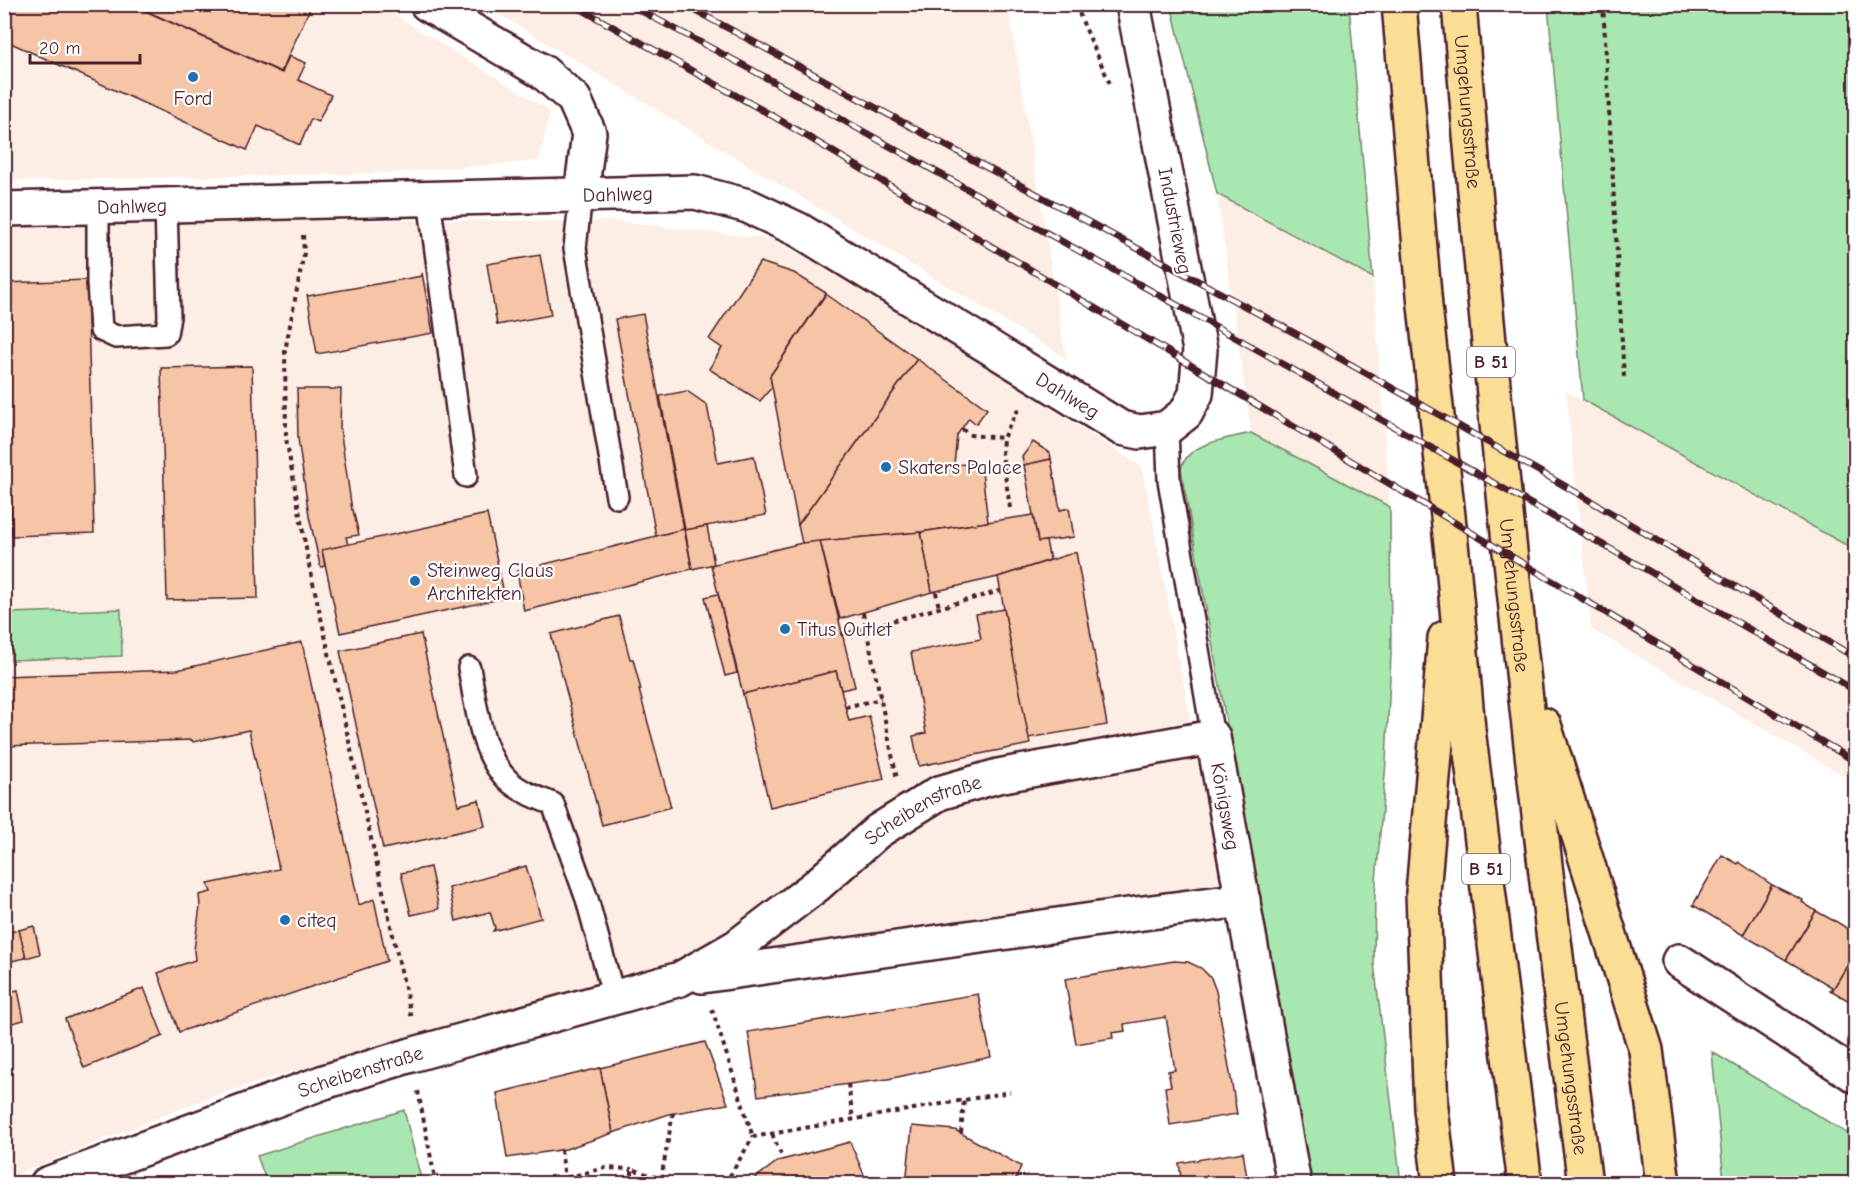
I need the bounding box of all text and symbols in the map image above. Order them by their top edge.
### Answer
scale bar [30,27,140,65]
street label: Umgehungsstraße [1450,34,1486,190]
text: 20 m [39,38,80,59]
marker: Ford [186,70,200,84]
place label: Ford [174,87,212,110]
street label: Industrieweg [1153,166,1197,276]
street label: Dahlweg [582,182,653,206]
street label: Dahlweg [97,193,167,218]
road number: B 51 [1467,347,1515,377]
street label: Dahlweg [1032,367,1104,424]
place label: Skaters Palace [898,456,1022,479]
marker: Skaters Palace [879,460,893,474]
street label: Umgehungsstraße [1495,517,1534,673]
place label: Steinweg Claus Architekten [427,559,553,605]
marker: Steinweg Claus Architekten [408,574,422,588]
place label: Titus Outlet [797,618,893,641]
marker: Titus Outlet [778,622,792,636]
street label: Königsweg [1206,761,1245,852]
street label: Scheibenstraße [859,770,984,850]
road number: B 51 [1462,854,1510,884]
place label: citeq [297,909,337,932]
marker: citeq [278,913,292,927]
street label: Umgehungsstraße [1550,1000,1593,1156]
street label: Scheibenstraße [294,1041,426,1102]

